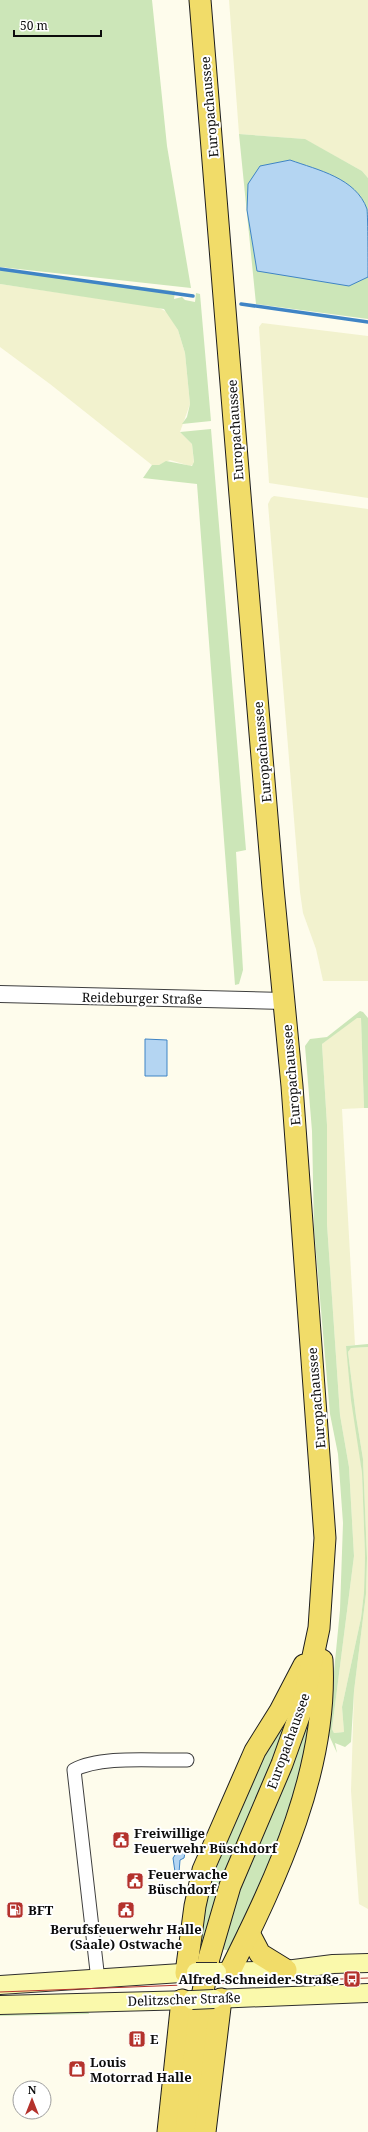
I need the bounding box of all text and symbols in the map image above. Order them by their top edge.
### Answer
scale bar [14,12,101,38]
text: 50 m [20,17,48,34]
street label: Europachaussee [196,56,222,158]
street label: Europachaussee [222,379,248,481]
street label: Europachaussee [249,701,275,803]
street label: Reideburger Straße [82,988,202,1008]
street label: Europachaussee [278,1024,304,1126]
street label: Europachaussee [303,1347,329,1449]
street label: Europachaussee [262,1690,314,1792]
place label: Freiwillige Feuerwehr Büschdorf [134,1824,279,1857]
public building icon: Freiwillige Feuerwehr Büschdorf [111,1830,131,1850]
place label: Feuerwache Büschdorf [148,1865,228,1898]
public building icon: Feuerwache Büschdorf [125,1871,145,1891]
fuel station icon: BFT [5,1900,25,1920]
public building icon: Berufsfeuerwehr Halle (Saale) Ostwache [116,1900,136,1920]
place label: BFT [28,1901,54,1919]
place label: Berufsfeuerwehr Halle (Saale) Ostwache [50,1920,202,1953]
bus stop icon: Alfred-Schneider-Straße [342,1969,362,1989]
place label: Alfred-Schneider-Straße [178,1970,339,1988]
street label: Delitzscher Straße [127,1988,241,2010]
building icon: E [127,2029,147,2049]
place label: E [150,2030,159,2048]
place label: Louis Motorrad Halle [90,2053,192,2086]
shop icon: Louis Motorrad Halle [67,2059,87,2079]
north arrow [12,2080,52,2120]
text: N [28,2082,37,2097]

